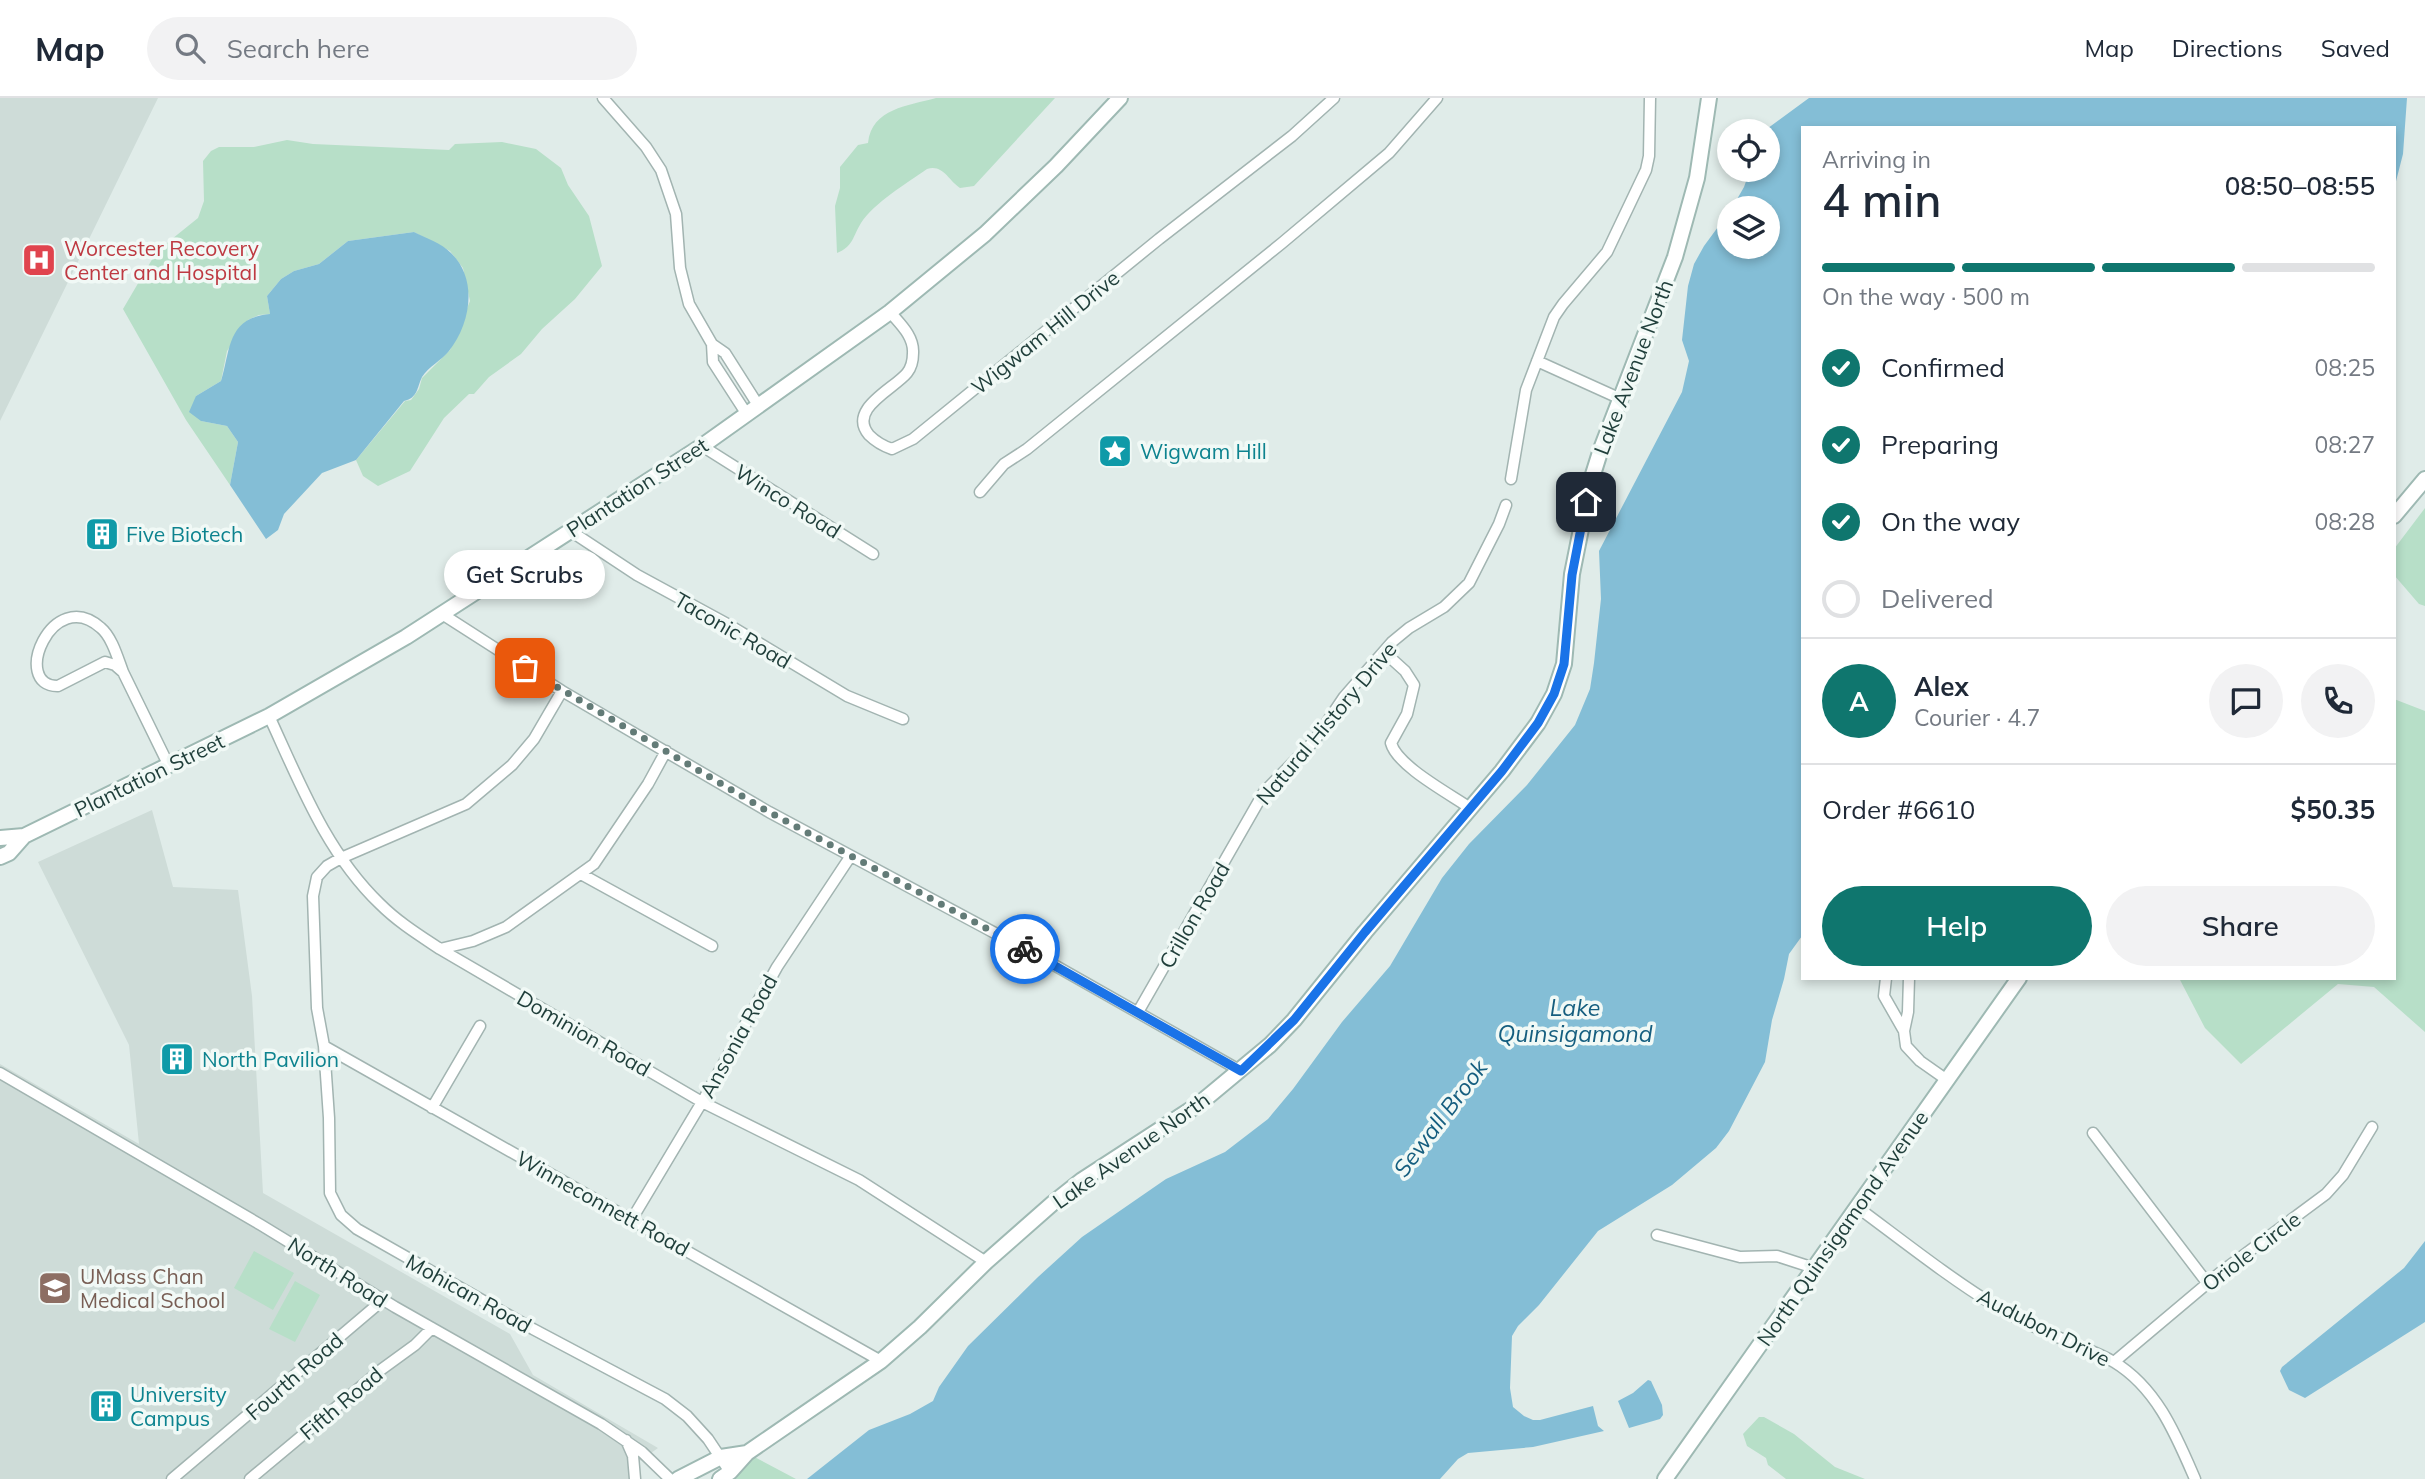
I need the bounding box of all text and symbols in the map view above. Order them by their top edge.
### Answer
search box [147,17,637,80]
text: Map [35,28,105,69]
icon: search [171,29,209,67]
text: Search here [227,32,370,65]
text: Map [2084,33,2134,63]
text: Directions [2172,33,2283,63]
text: Saved [2321,33,2390,63]
map controls [1717,119,1780,259]
button: locate [1717,119,1780,182]
text: Arriving in [1822,145,1931,174]
text: 08:50–08:55 [2225,169,2375,202]
text: 4 min [1822,171,1941,229]
button: layers [1717,196,1780,259]
place label: Worcester Recovery Center and Hospital [64,235,259,285]
hospital icon: Worcester Recovery Center and Hospital [20,241,58,279]
street label: Wigwam Hill Drive [966,264,1124,400]
street label: Lake Avenue North [1588,276,1678,458]
text: On the way · 500 m [1822,282,2030,311]
icon: check [1822,349,1860,387]
text: Confirmed [1881,351,2005,384]
text: 08:25 [2315,353,2375,382]
icon: check [1822,426,1860,464]
text: Preparing [1881,428,1999,461]
text: 08:27 [2315,430,2375,459]
street label: Plantation Street [561,432,713,542]
place icon: Wigwam Hill [1096,432,1134,470]
place label: Wigwam Hill [1140,438,1267,464]
street label: Winco Road [730,458,846,544]
pin [1556,472,1616,532]
icon: home [1567,483,1605,521]
icon: check [1822,503,1860,541]
text: On the way [1881,505,2020,538]
text: 08:28 [2315,507,2375,536]
building icon: Five Biotech [83,515,121,553]
place label: Five Biotech [126,521,243,547]
callout: Get Scrubs [444,549,606,598]
text: Get Scrubs [466,560,583,589]
text: Delivered [1881,582,1994,615]
street label: Taconic Road [670,586,796,674]
street label: Natural History Drive [1250,636,1402,810]
pin [495,638,555,698]
icon: bag [506,649,544,687]
button: chat [2209,664,2283,738]
button: phone [2301,664,2375,738]
text: Alex [1914,670,1969,703]
text: A [1849,685,1869,718]
text: Courier · 4.7 [1914,703,2040,732]
street label: Plantation Street [70,727,228,823]
text: Order #6610 [1822,793,1975,826]
text: $50.35 [2291,793,2375,826]
street label: Crillon Road [1153,857,1235,973]
button: Help [1822,886,2092,966]
button: Share [2106,886,2375,966]
courier [990,914,1060,984]
icon: bike [1006,930,1044,968]
street label: Ansonia Road [693,970,783,1102]
street label: Dominion Road [513,984,655,1082]
water label: Lake Quinsigamond [1497,993,1653,1048]
building icon: North Pavilion [158,1040,196,1078]
place label: North Pavilion [202,1046,339,1072]
water label: Sewall Brook [1387,1053,1494,1182]
street label: Lake Avenue North [1048,1086,1214,1214]
street label: North Quinsigamond Avenue [1751,1105,1933,1351]
street label: Winneconnett Road [512,1145,694,1261]
street label: Oriole Circle [2197,1206,2305,1296]
street label: North Road [283,1231,393,1313]
street label: Mohican Road [402,1248,536,1338]
place label: UMass Chan Medical School [80,1263,225,1313]
school or university icon: UMass Chan Medical School [36,1269,74,1307]
street label: Audubon Drive [1973,1282,2115,1372]
street label: Fourth Road [240,1327,348,1425]
street label: Fifth Road [294,1361,388,1445]
place label: University Campus [130,1381,227,1431]
building icon: University Campus [87,1387,125,1425]

